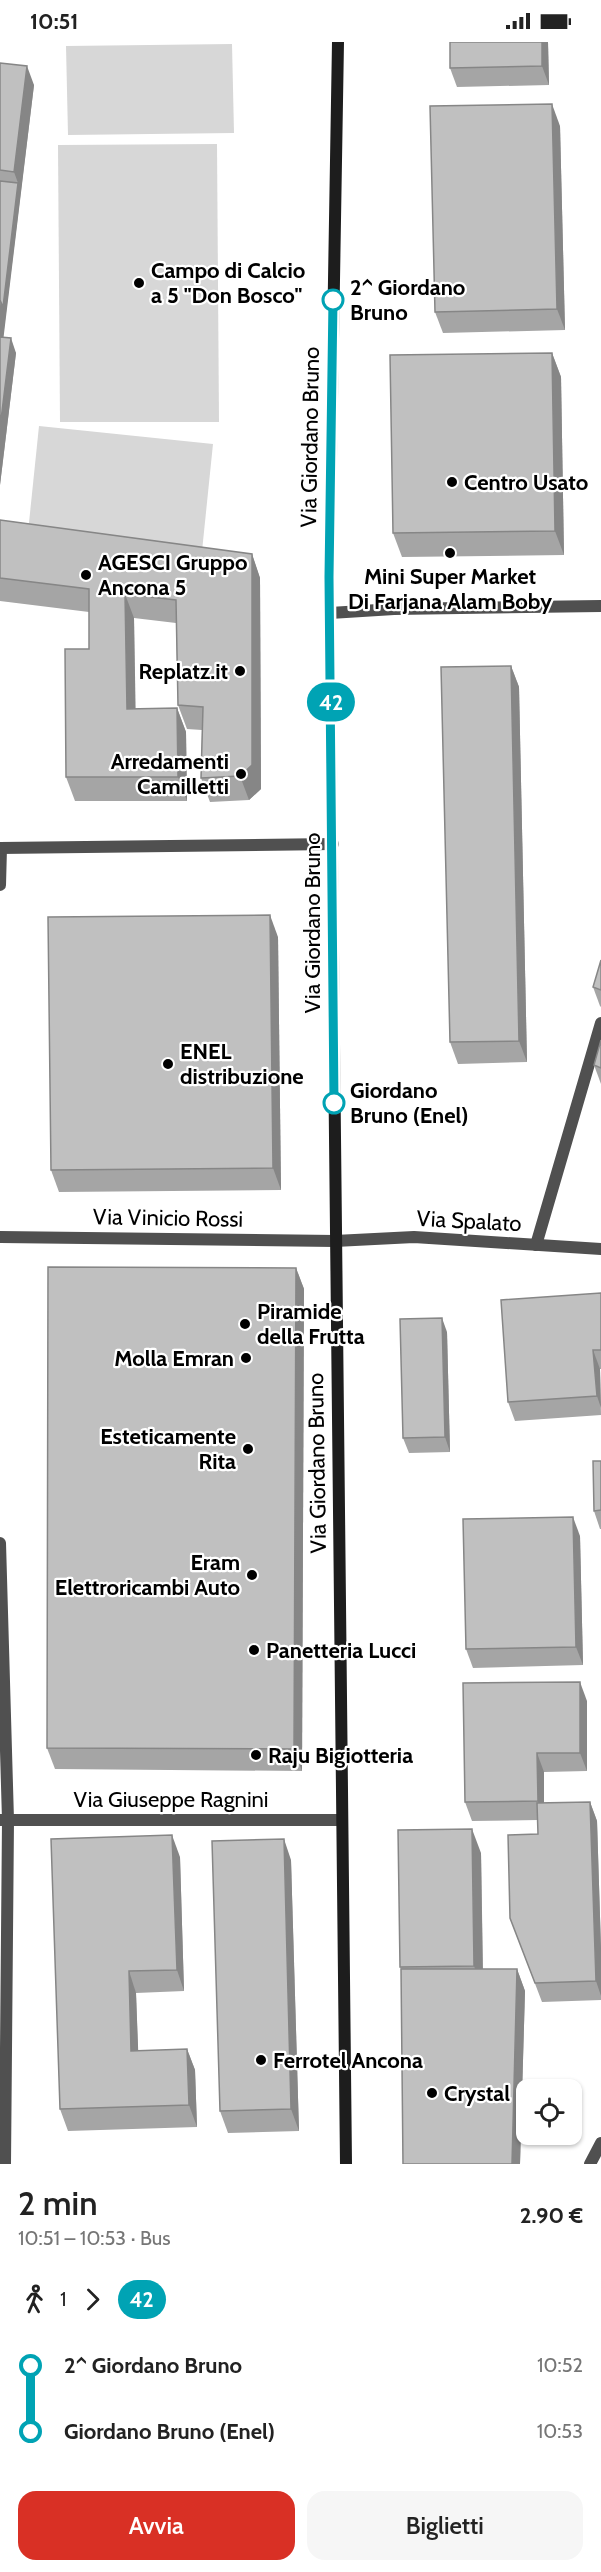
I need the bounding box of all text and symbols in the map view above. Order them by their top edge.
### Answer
text: 10:51 [30,8,78,35]
place label: Campo di Calcio a 5 "Don Bosco" [151,257,305,309]
place label: 2^ Giordano Bruno [350,274,465,326]
marker: Campo di Calcio a 5 "Don Bosco" [132,276,146,290]
marker: 2^ Giordano Bruno [322,289,344,311]
street label: Via Giordano Bruno [295,346,325,528]
place label: Centro Usato [464,469,588,496]
marker: Centro Usato [445,475,459,489]
marker: Mini Super Market Di Farjana Alam Boby [443,546,457,560]
place label: AGESCI Gruppo Ancona 5 [98,549,248,601]
place label: Mini Super Market Di Farjana Alam Boby [348,563,552,615]
marker: AGESCI Gruppo Ancona 5 [79,568,93,582]
place label: Replatz.it [138,658,228,685]
marker: Replatz.it [233,664,247,678]
line badge: 42 [304,682,358,722]
text: 42 [319,690,343,715]
place label: Arredamenti Camilletti [111,748,229,800]
marker: Arredamenti Camilletti [234,767,248,781]
street label: Via Giordano Bruno [299,833,326,1013]
place label: ENEL distribuzione [180,1038,304,1090]
marker: ENEL distribuzione [161,1057,175,1071]
place label: Giordano Bruno (Enel) [350,1077,469,1129]
marker: Giordano Bruno (Enel) [323,1092,345,1114]
street label: Via Vinicio Rossi [93,1203,243,1233]
street label: Via Spalato [416,1205,522,1237]
place label: Piramide della Frutta [257,1298,365,1350]
marker: Piramide della Frutta [238,1317,252,1331]
place label: Molla Emran [114,1345,234,1372]
marker: Molla Emran [239,1351,253,1365]
street label: Via Giordano Bruno [302,1372,332,1554]
place label: Esteticamente Rita [100,1423,236,1475]
marker: Esteticamente Rita [241,1442,255,1456]
place label: Eram Elettroricambi Auto [55,1549,240,1601]
marker: Eram Elettroricambi Auto [245,1568,259,1582]
place label: Panetteria Lucci [266,1637,416,1664]
marker: Panetteria Lucci [247,1643,261,1657]
place label: Raju Bigiotteria [268,1742,413,1769]
marker: Raju Bigiotteria [249,1748,263,1762]
street label: Via Giuseppe Ragnini [73,1786,269,1813]
place label: Ferrotel Ancona [273,2047,423,2074]
marker: Ferrotel Ancona [254,2053,268,2067]
map controls [516,2079,582,2145]
button: locate [516,2079,582,2145]
place label: Crystal [444,2080,510,2107]
marker: Crystal [425,2086,439,2100]
text: 2 min [18,2183,97,2223]
text: 2.90 € [520,2202,583,2229]
text: 10:51 – 10:53 · Bus [18,2226,171,2250]
icon: walk [18,2283,51,2316]
icon: forward [76,2283,109,2316]
text: 1 [60,2287,67,2311]
text: 42 [130,2287,154,2312]
text: 2^ Giordano Bruno [64,2352,242,2379]
text: 10:52 [537,2353,583,2377]
text: Giordano Bruno (Enel) [64,2418,275,2445]
text: 10:53 [537,2419,583,2443]
button: Avvia [18,2491,295,2560]
button: Biglietti [307,2491,583,2560]

